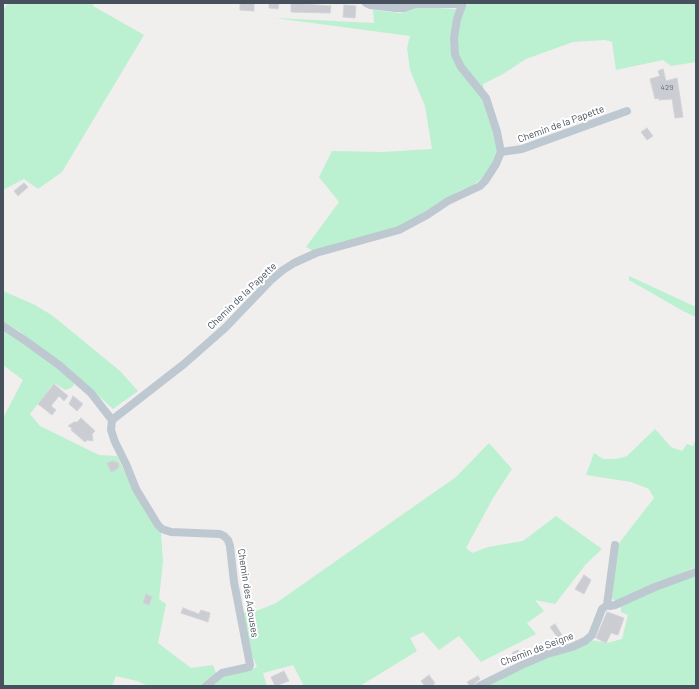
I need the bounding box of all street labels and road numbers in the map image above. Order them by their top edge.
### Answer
street label: Chemin de la Papette [516,103,606,145]
street label: Chemin de la Papette [205,260,279,332]
street label: Chemin des Adouses [235,548,261,638]
street label: Chemin de Seigne [499,630,575,668]

